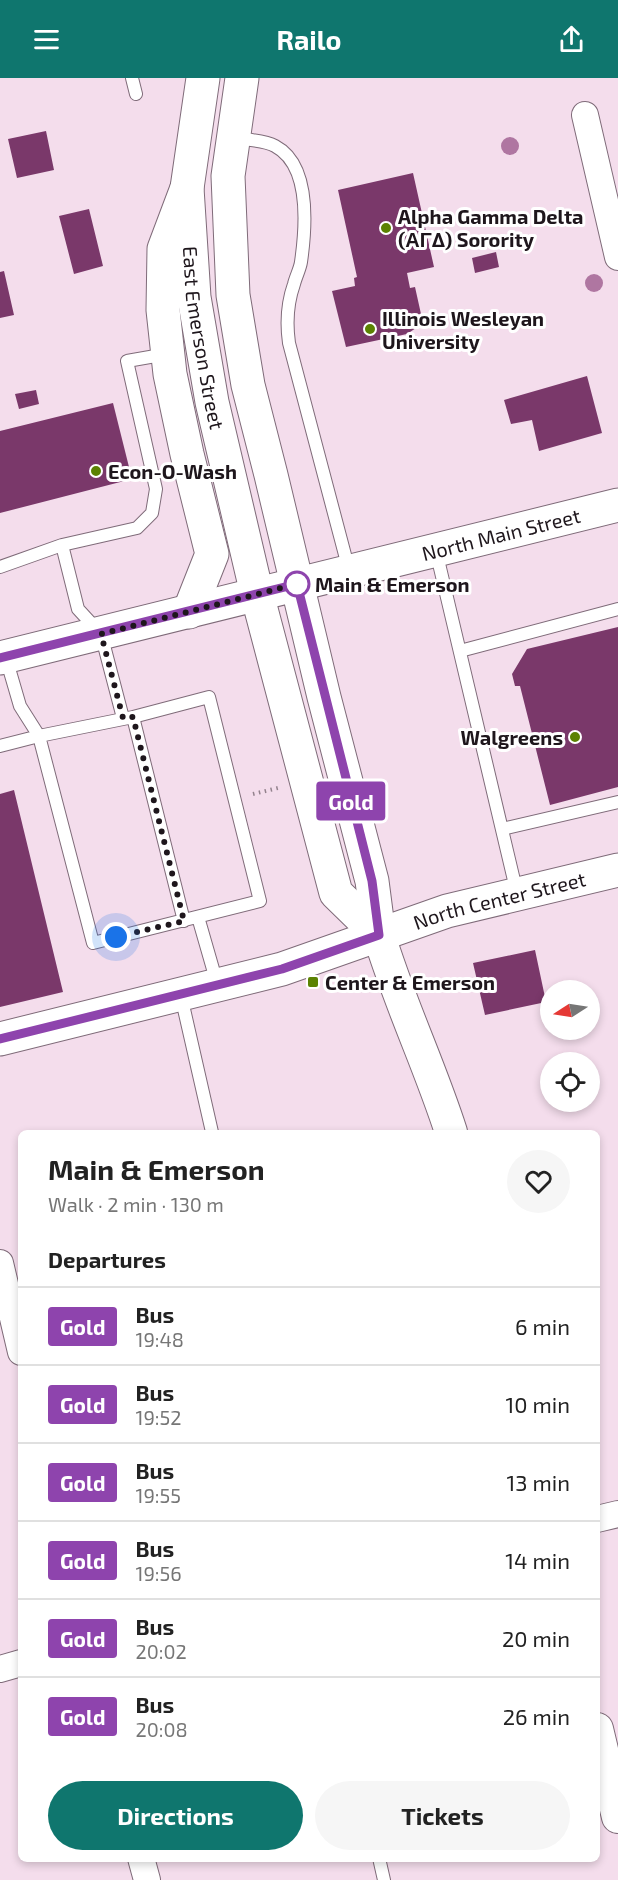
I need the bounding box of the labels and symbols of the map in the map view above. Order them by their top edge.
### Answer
place label: Alpha Gamma Delta (ΑΓΔ) Sorority [398,204,584,252]
marker: Alpha Gamma Delta (ΑΓΔ) Sorority [379,221,393,235]
street label: East Emerson Street [179,245,230,432]
place label: Illinois Wesleyan University [382,306,544,354]
marker: Illinois Wesleyan University [363,322,377,336]
place label: Econ-O-Wash [108,459,237,483]
marker: Econ-O-Wash [89,464,103,478]
street label: North Main Street [419,503,583,565]
marker: Main & Emerson [284,571,310,597]
place label: Main & Emerson [315,572,470,596]
place label: Walgreens [461,725,563,749]
marker: Walgreens [568,730,582,744]
line badge: Gold [309,782,393,820]
street label: North Center Street [410,866,588,934]
your location [101,922,131,952]
place label: Center & Emerson [325,970,495,994]
marker: Center & Emerson [306,975,320,989]
north arrow [540,980,600,1040]

